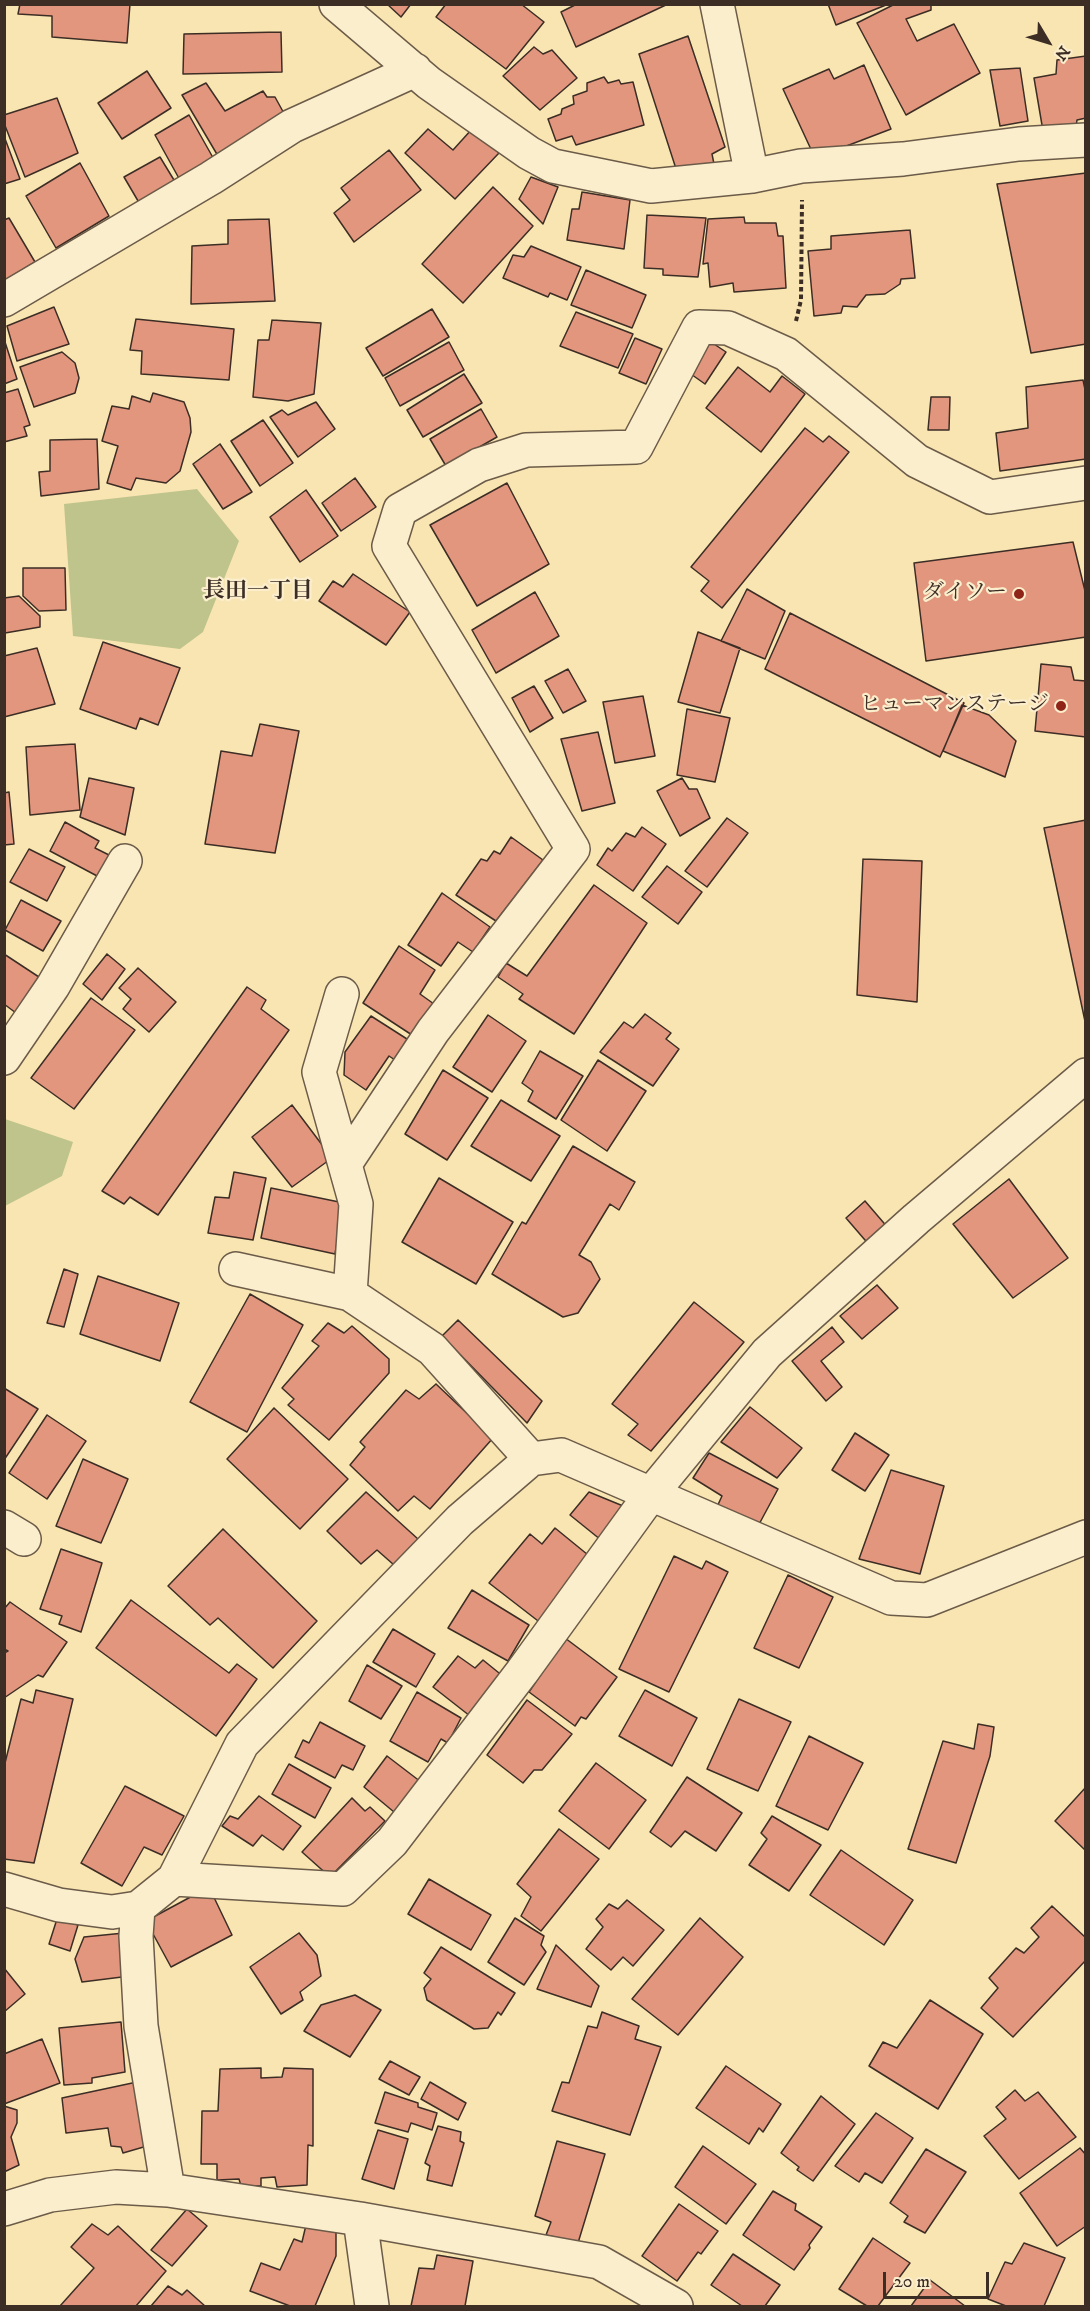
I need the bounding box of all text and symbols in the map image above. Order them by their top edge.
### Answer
north arrow [1018,12,1078,72]
text: N [1050,42,1074,64]
district label: 長田一丁目 [203,579,313,605]
place label: ダイソー [923,581,1007,607]
marker: ダイソー [1012,587,1026,601]
place label: ヒューマンステージ [860,693,1049,719]
marker: ヒューマンステージ [1054,699,1068,713]
scale bar [886,2260,992,2298]
text: 20 m [894,2271,930,2293]

